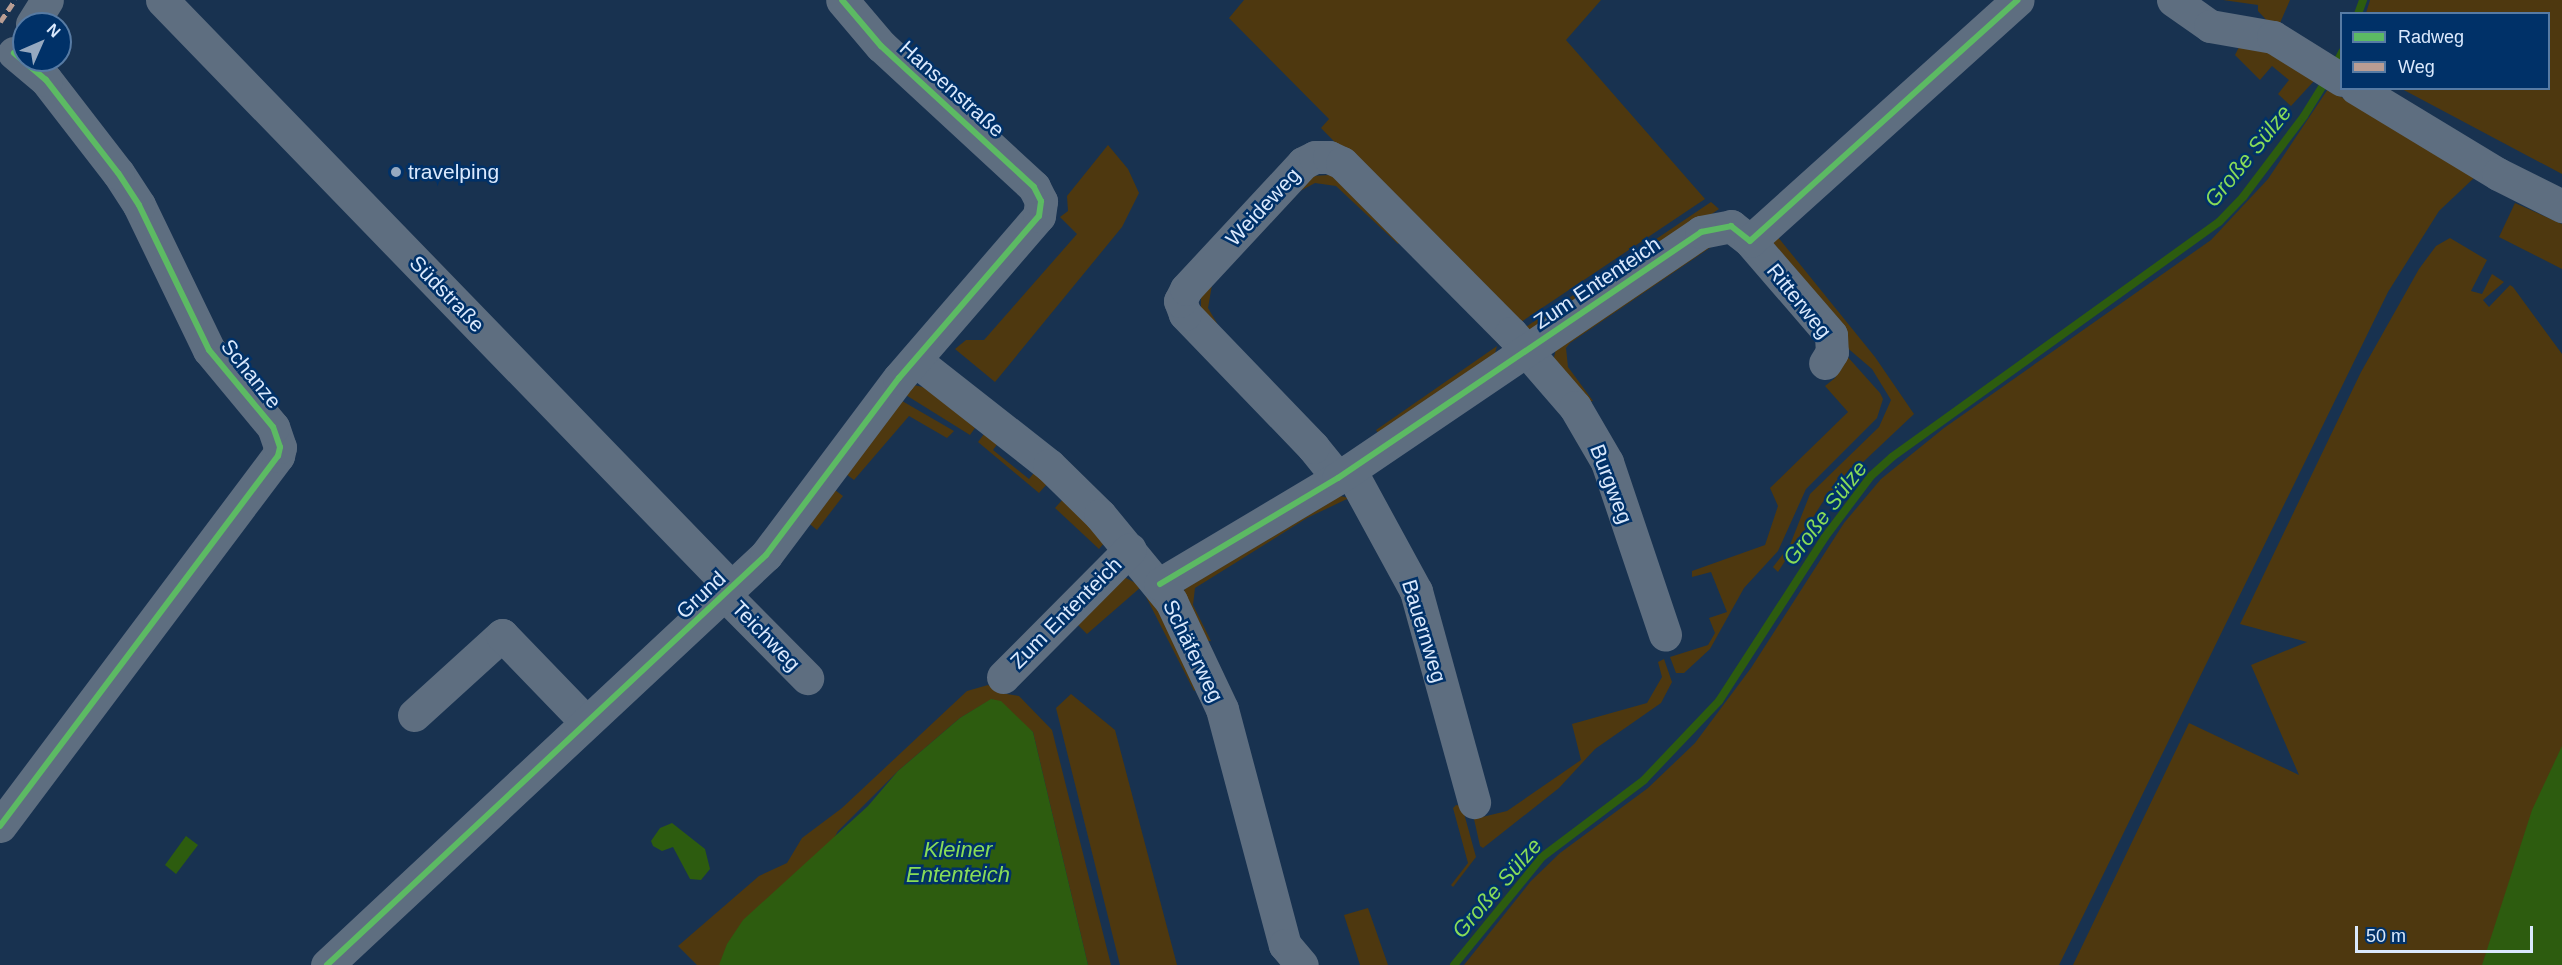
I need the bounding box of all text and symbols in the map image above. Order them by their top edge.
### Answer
north arrow [12,12,72,72]
legend [2340,12,2550,90]
text: N [44,20,64,40]
text: Radweg [2398,27,2464,47]
street label: Hansenstraße [895,36,1009,142]
text: Weg [2398,57,2435,77]
water label: Große Sülze [2199,100,2297,212]
place label: travelping [408,159,499,185]
street label: Weideweg [1220,163,1306,251]
marker: travelping [389,165,403,179]
street label: Zum Ententeich [1529,231,1665,335]
street label: Südstraße [404,250,490,338]
street label: Ritterweg [1761,259,1837,343]
street label: Schanze [215,334,287,414]
street label: Burgweg [1584,441,1638,527]
water label: Große Sülze [1777,456,1873,570]
street label: Zum Ententeich [1005,552,1127,674]
street label: Grund [671,566,731,624]
street label: Bauernweg [1396,577,1452,685]
street label: Teichweg [727,596,805,676]
street label: Schäferweg [1157,596,1229,706]
water label: Große Sülze [1447,833,1547,943]
water label: Kleiner Ententeich [906,836,1010,888]
scale bar [2358,914,2536,952]
text: 50 m [2366,926,2406,946]

